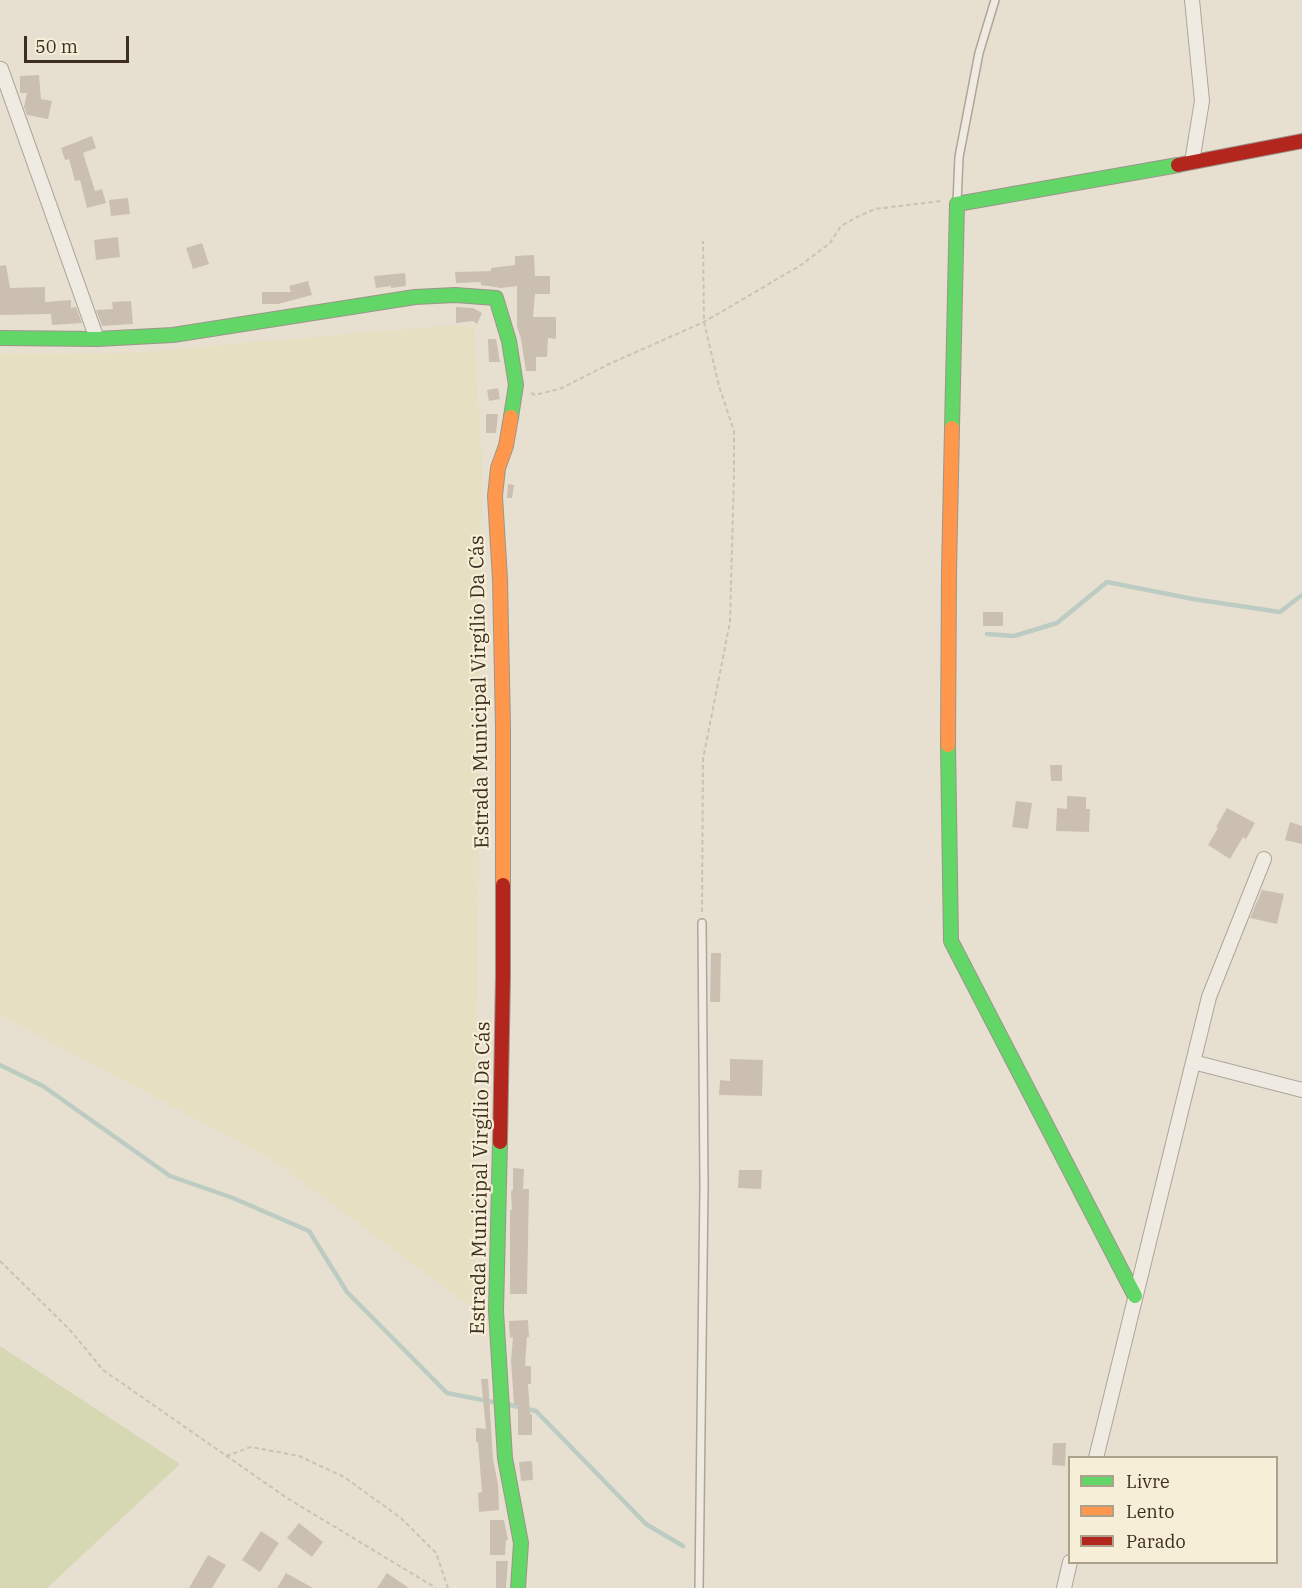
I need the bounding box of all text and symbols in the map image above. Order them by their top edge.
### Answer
scale bar [27,24,132,62]
text: 50 m [35,35,78,58]
street label: Estrada Municipal Virgílio Da Cás [465,535,495,849]
street label: Estrada Municipal Virgílio Da Cás [466,1021,496,1335]
legend [1068,1456,1278,1564]
text: Livre [1126,1470,1170,1493]
text: Lento [1126,1500,1174,1523]
text: Parado [1126,1530,1186,1553]

